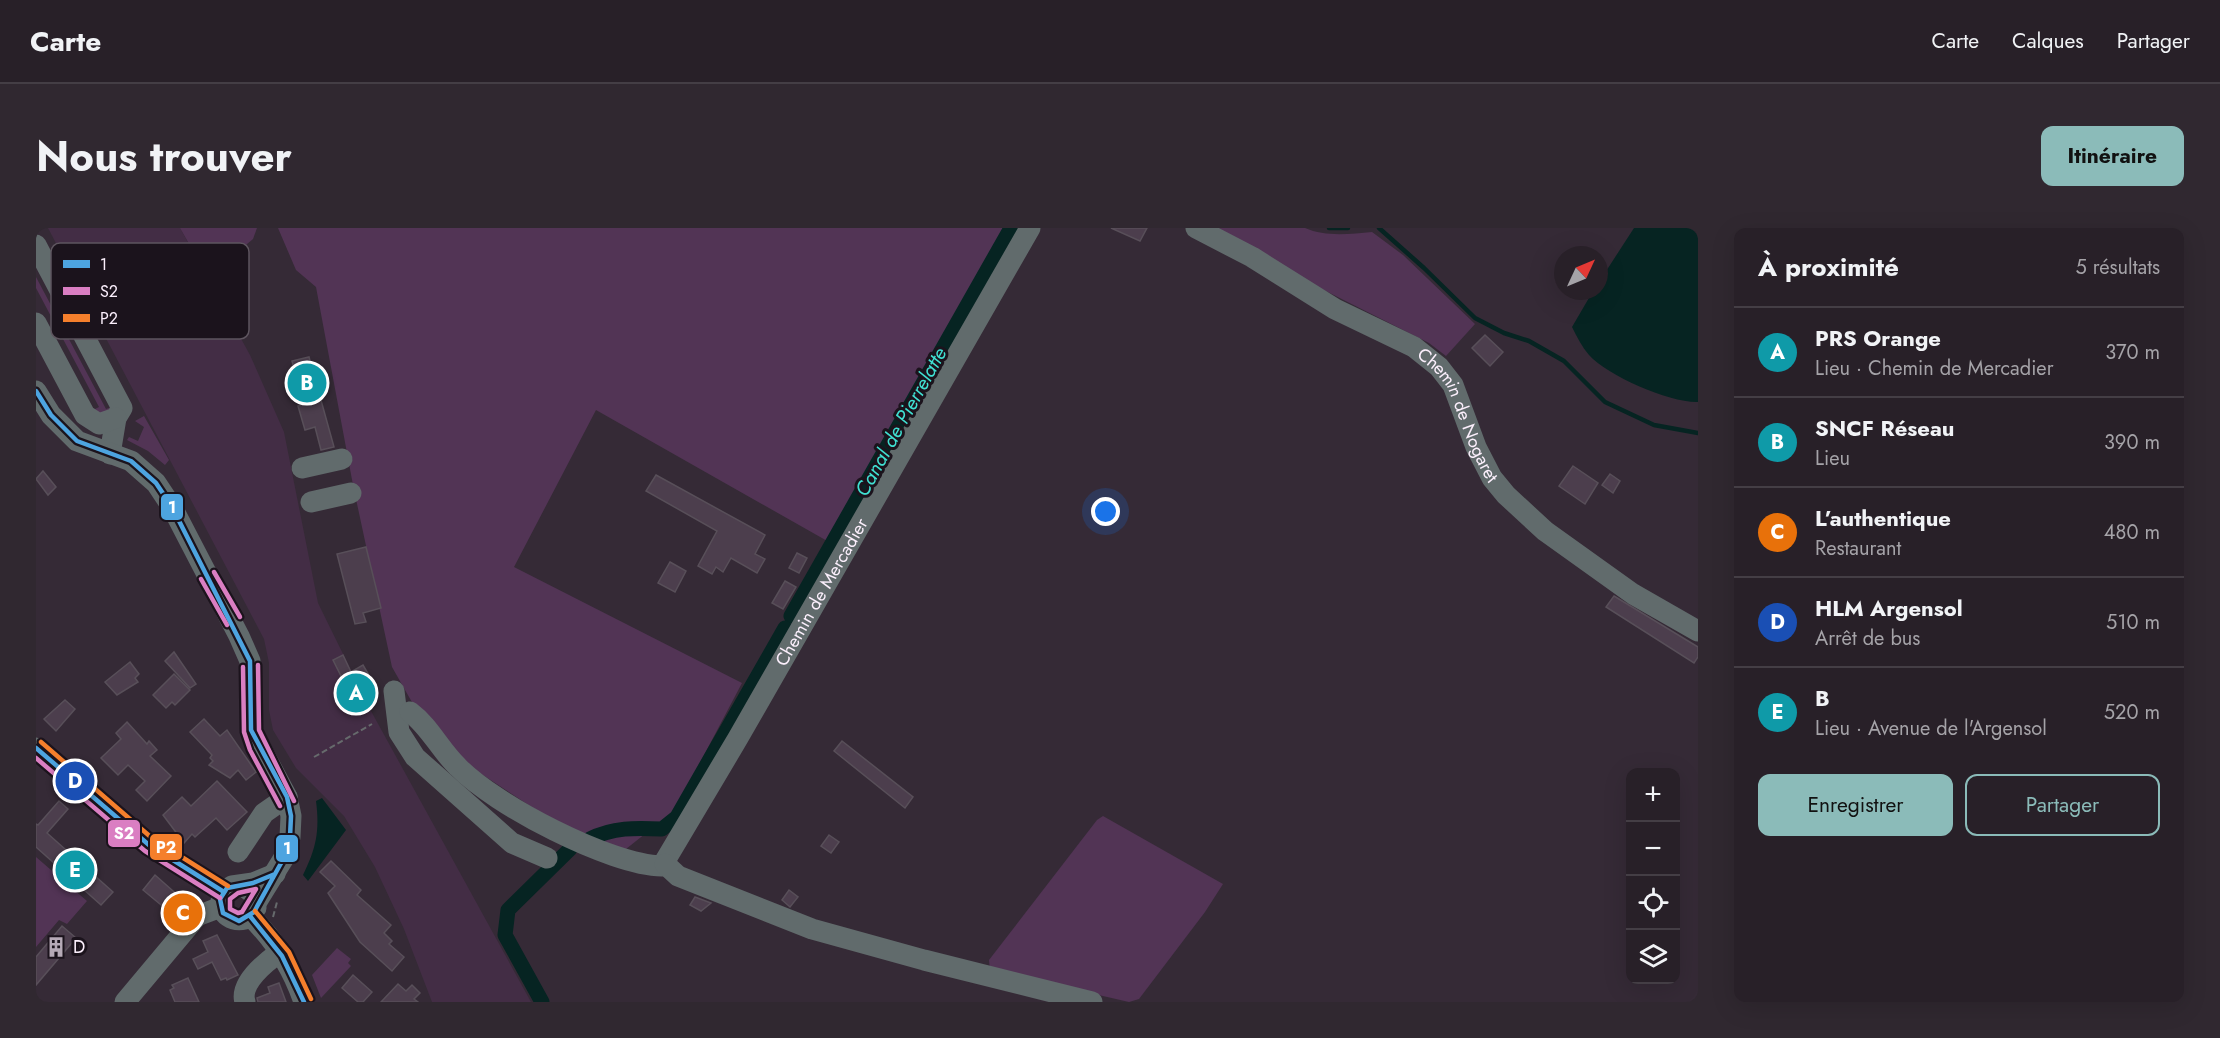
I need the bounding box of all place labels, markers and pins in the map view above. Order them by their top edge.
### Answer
pin: B [288,360,326,406]
pin: A [336,670,376,716]
pin: D [56,758,94,804]
pin: E [56,848,94,892]
pin: C [164,890,202,936]
place label: D [73,934,85,960]
building icon: D [44,935,68,959]

